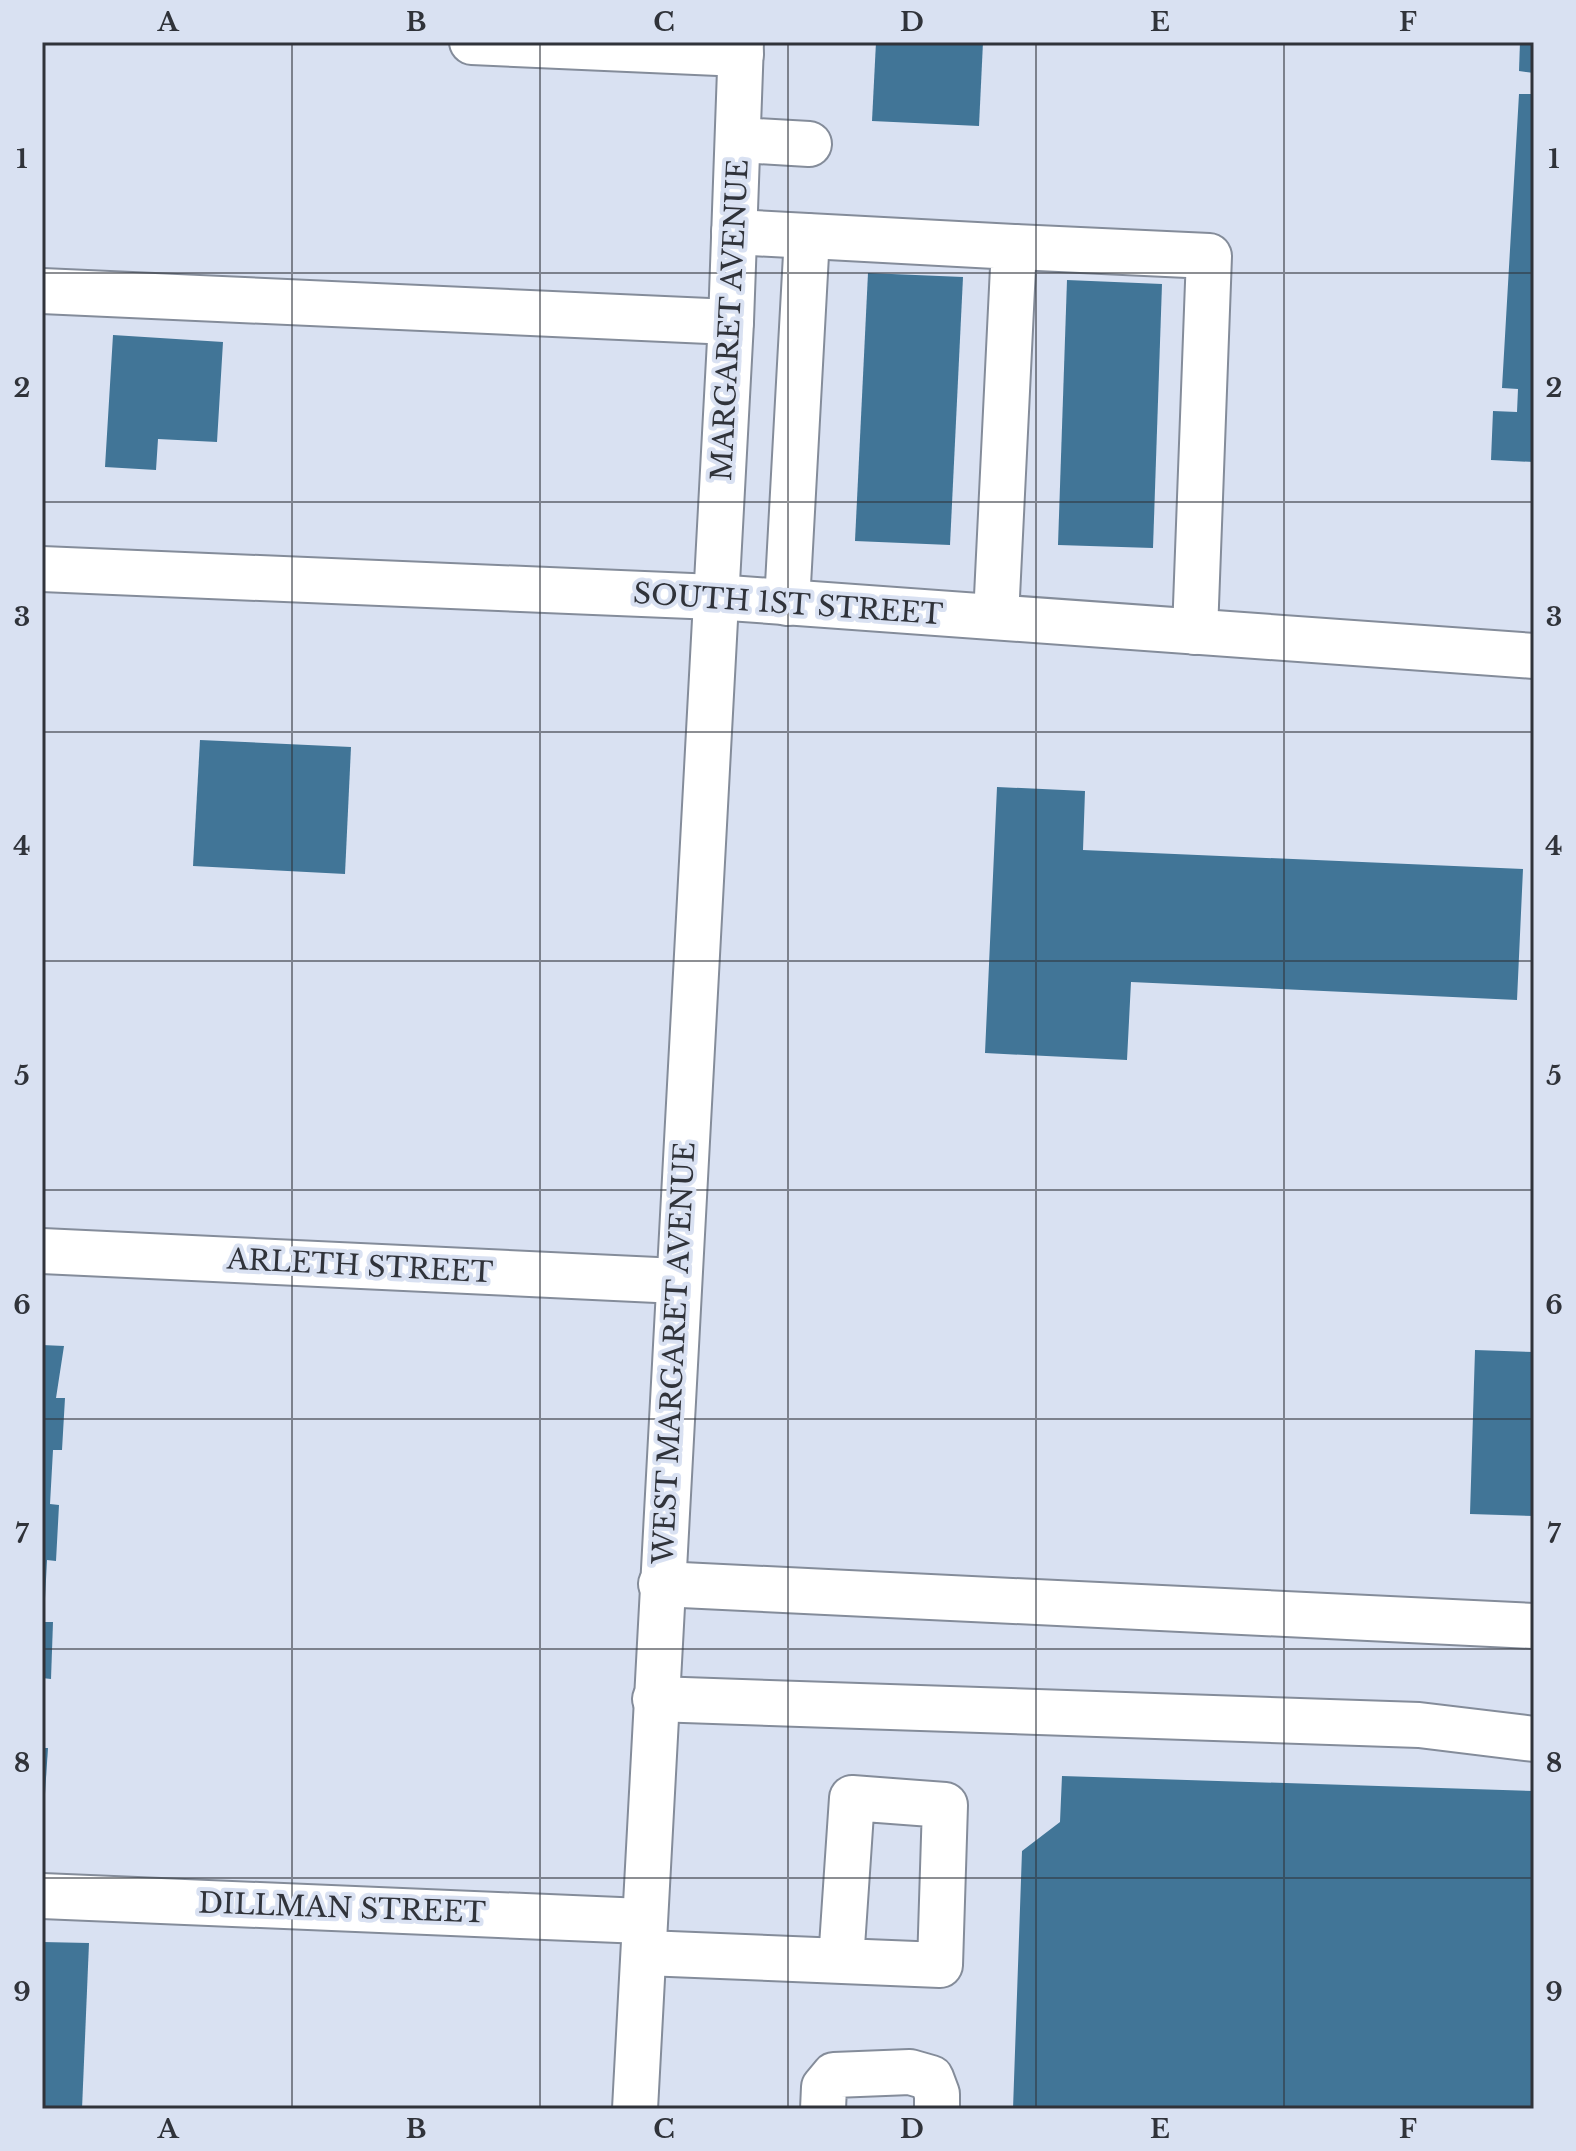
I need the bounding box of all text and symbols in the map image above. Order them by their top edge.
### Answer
text: A [156,6,179,38]
text: B [406,6,426,38]
text: C [653,6,675,38]
text: D [900,6,924,38]
text: E [1150,6,1170,38]
text: F [1399,6,1417,38]
text: 1 [16,143,28,175]
text: 1 [1548,143,1560,175]
street label: MARGARET AVENUE [704,158,756,482]
text: 2 [14,372,30,404]
text: 2 [1546,372,1562,404]
street label: SOUTH 1ST STREET [632,576,945,632]
text: 3 [14,601,30,633]
text: 3 [1546,601,1562,633]
text: 4 [13,830,31,862]
text: 4 [1545,830,1563,862]
text: 5 [14,1060,30,1092]
text: 5 [1546,1060,1562,1092]
street label: WEST MARGARET AVENUE [645,1141,703,1566]
street label: ARLETH STREET [225,1242,494,1290]
text: 6 [13,1289,31,1321]
text: 6 [1545,1289,1563,1321]
text: 7 [15,1518,29,1550]
text: 7 [1547,1518,1561,1550]
text: 8 [14,1747,30,1779]
text: 8 [1546,1747,1562,1779]
street label: DILLMAN STREET [198,1885,487,1931]
text: 9 [13,1976,31,2008]
text: 9 [1545,1976,1563,2008]
text: A [156,2113,179,2145]
text: B [406,2113,426,2145]
text: C [653,2113,675,2145]
text: D [900,2113,924,2145]
text: E [1150,2113,1170,2145]
text: F [1399,2113,1417,2145]

